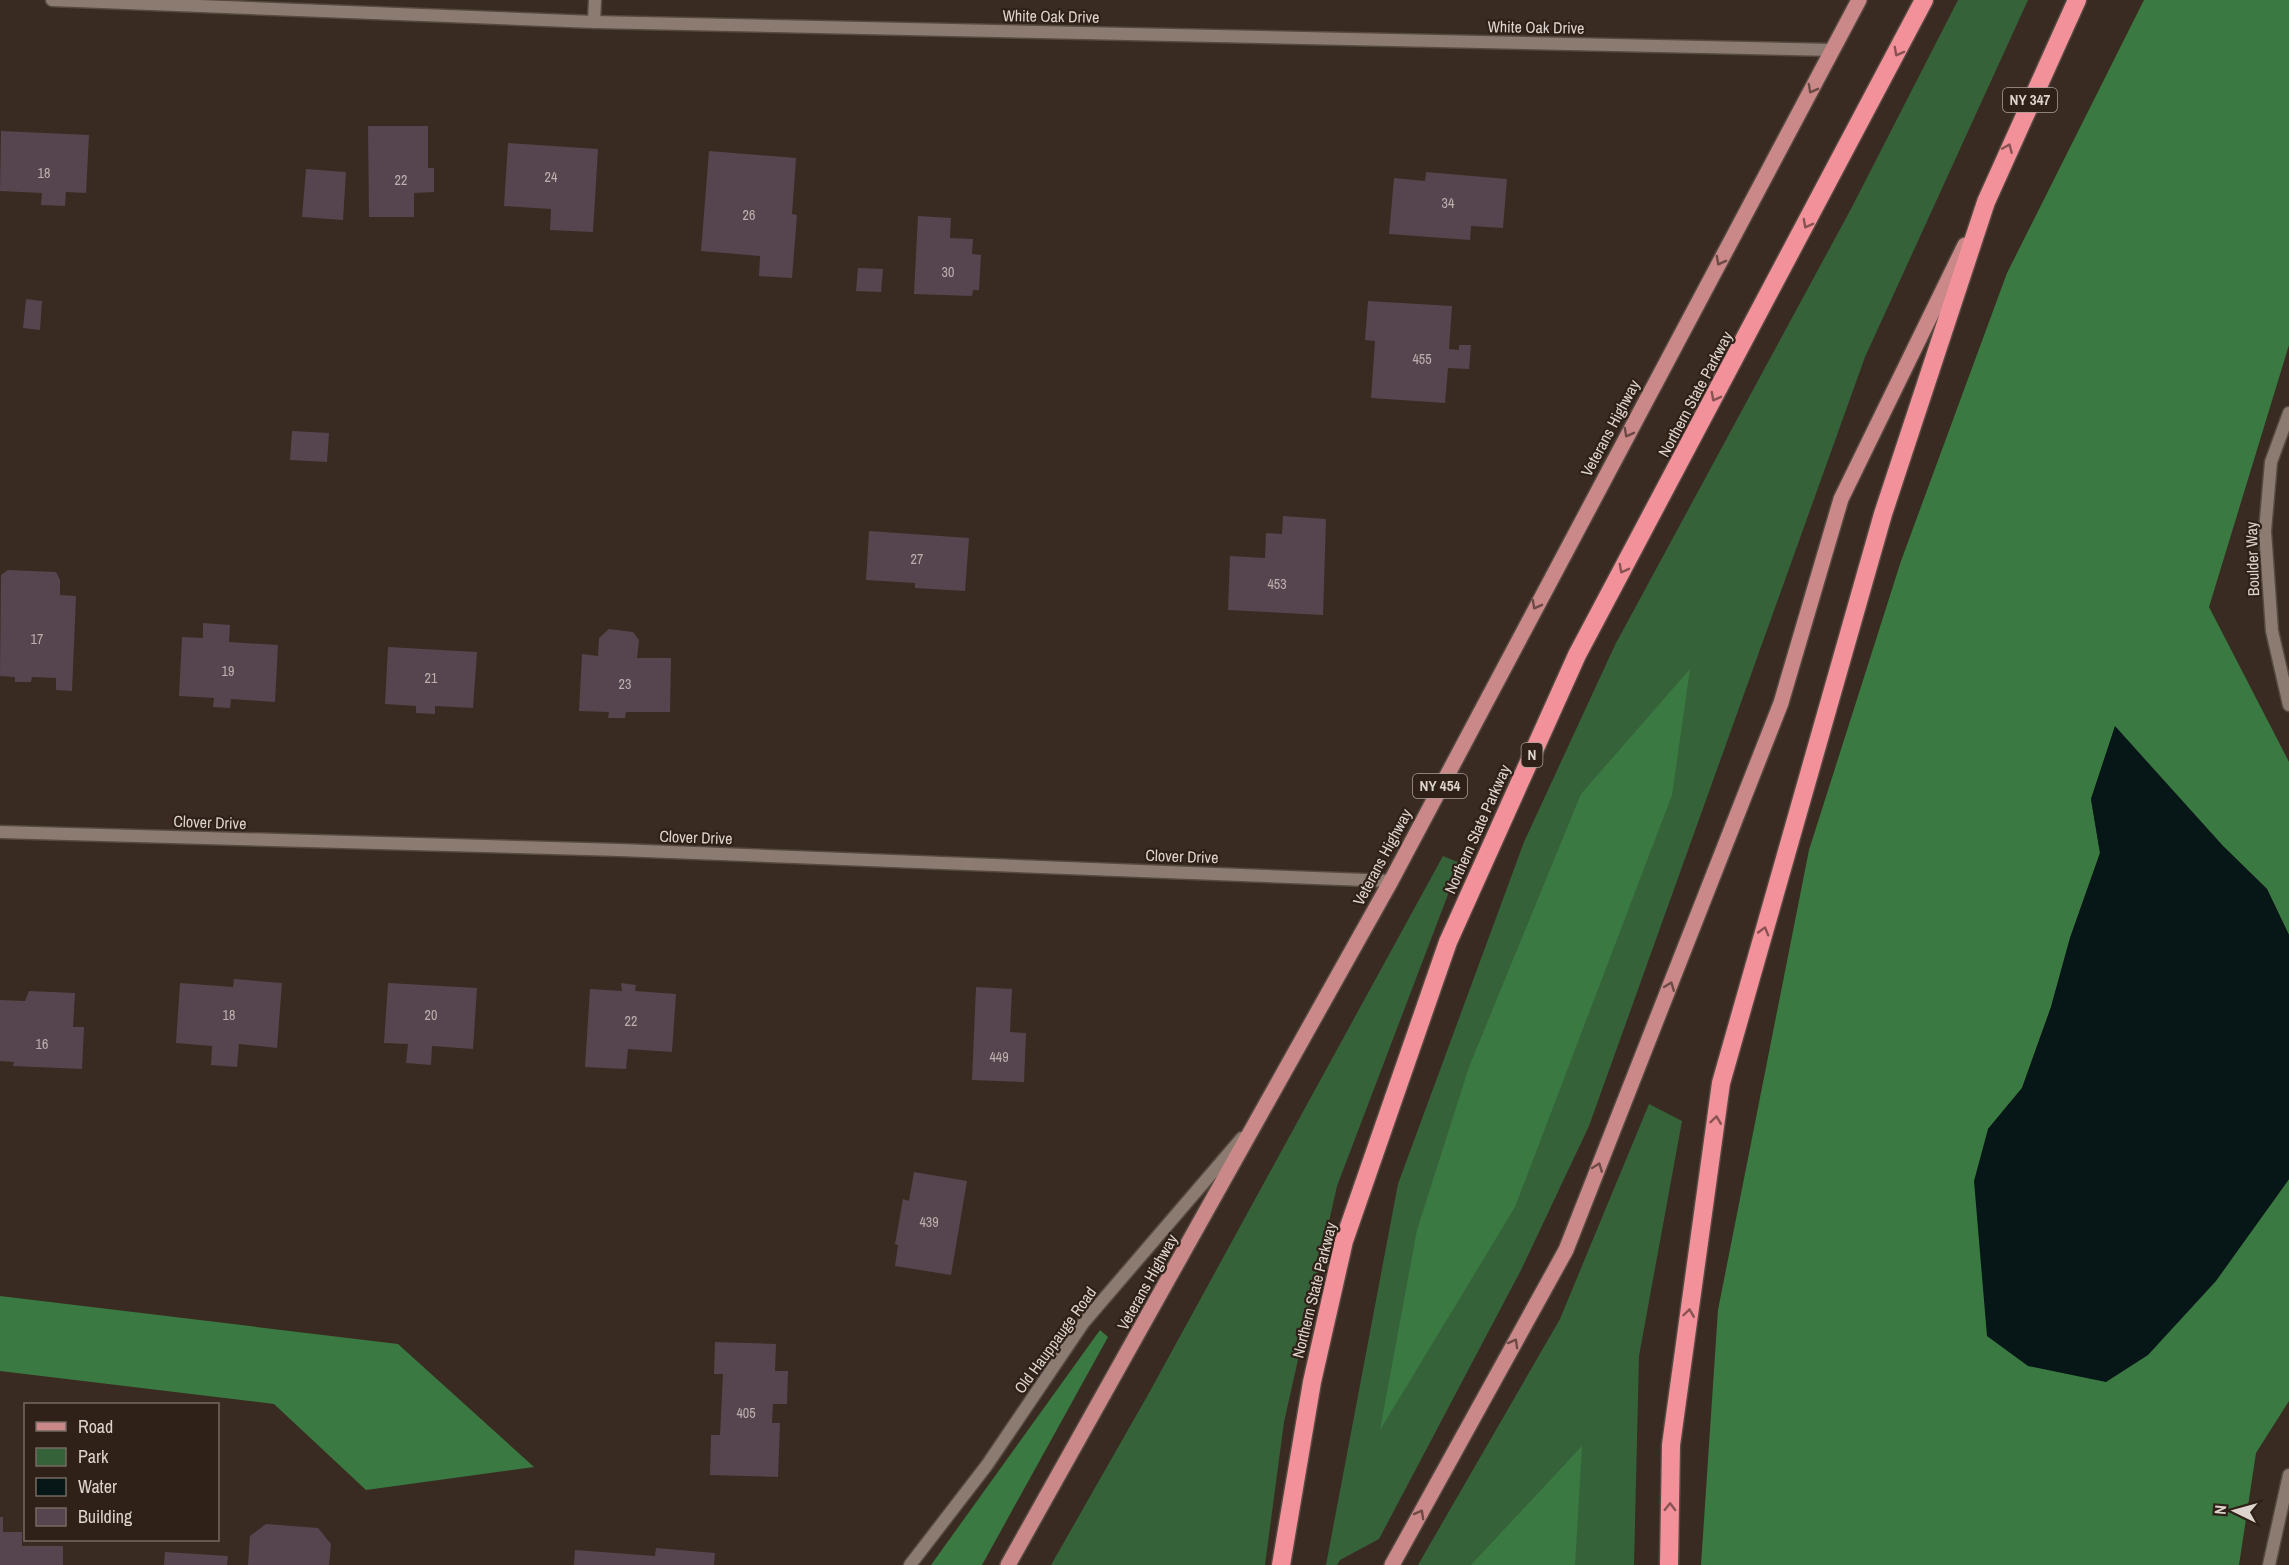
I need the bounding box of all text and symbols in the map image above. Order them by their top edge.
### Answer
street label: White Oak Drive [1002,4,1100,28]
street label: White Oak Drive [1487,15,1585,39]
one-way arrow [1893,46,1905,57]
one-way arrow [1808,83,1819,93]
road number: NY 347 [2003,88,2057,112]
one-way arrow [2001,144,2013,155]
house number: 18 [38,164,50,182]
house number: 24 [545,168,558,186]
house number: 22 [395,171,407,189]
house number: 34 [1442,194,1455,212]
house number: 26 [743,206,755,224]
one-way arrow [1802,218,1814,229]
one-way arrow [1716,254,1727,265]
house number: 30 [942,263,954,281]
street label: Northern State Parkway [1653,327,1738,461]
house number: 455 [1412,350,1432,368]
street label: Veterans Highway [1575,375,1645,480]
one-way arrow [1711,390,1722,401]
one-way arrow [1624,426,1635,437]
street label: Boulder Way [2240,521,2264,597]
house number: 27 [911,550,923,568]
one-way arrow [1619,562,1630,573]
house number: 453 [1267,575,1287,593]
one-way arrow [1532,598,1543,609]
house number: 17 [31,630,43,648]
house number: 19 [222,662,234,680]
house number: 21 [425,669,438,687]
house number: 23 [619,675,631,693]
road number: N [1522,743,1543,767]
street label: Northern State Parkway [1439,761,1516,897]
road number: NY 454 [1413,774,1467,798]
street label: Veterans Highway [1347,804,1417,909]
street label: Clover Drive [173,810,247,834]
street label: Clover Drive [659,825,733,849]
street label: Clover Drive [1145,844,1219,868]
one-way arrow [1757,926,1769,937]
one-way arrow [1662,981,1675,992]
house number: 18 [223,1006,235,1024]
house number: 20 [425,1006,437,1024]
house number: 22 [625,1012,637,1030]
house number: 16 [36,1035,48,1053]
house number: 449 [989,1048,1009,1066]
one-way arrow [1709,1115,1721,1124]
one-way arrow [1591,1162,1603,1173]
house number: 439 [919,1213,939,1231]
street label: Northern State Parkway [1286,1219,1342,1360]
street label: Veterans Highway [1112,1230,1183,1334]
street label: Old Hauppauge Road [1009,1282,1101,1398]
one-way arrow [1683,1308,1695,1317]
one-way arrow [1507,1339,1518,1349]
legend [24,1403,219,1541]
house number: 405 [736,1404,756,1422]
text: Road [78,1414,113,1439]
text: Park [78,1444,109,1469]
text: Water [78,1474,117,1499]
north arrow [2205,1481,2265,1541]
one-way arrow [1664,1502,1676,1511]
text: Building [78,1504,133,1529]
text: N [2209,1504,2231,1515]
one-way arrow [1413,1510,1424,1520]

